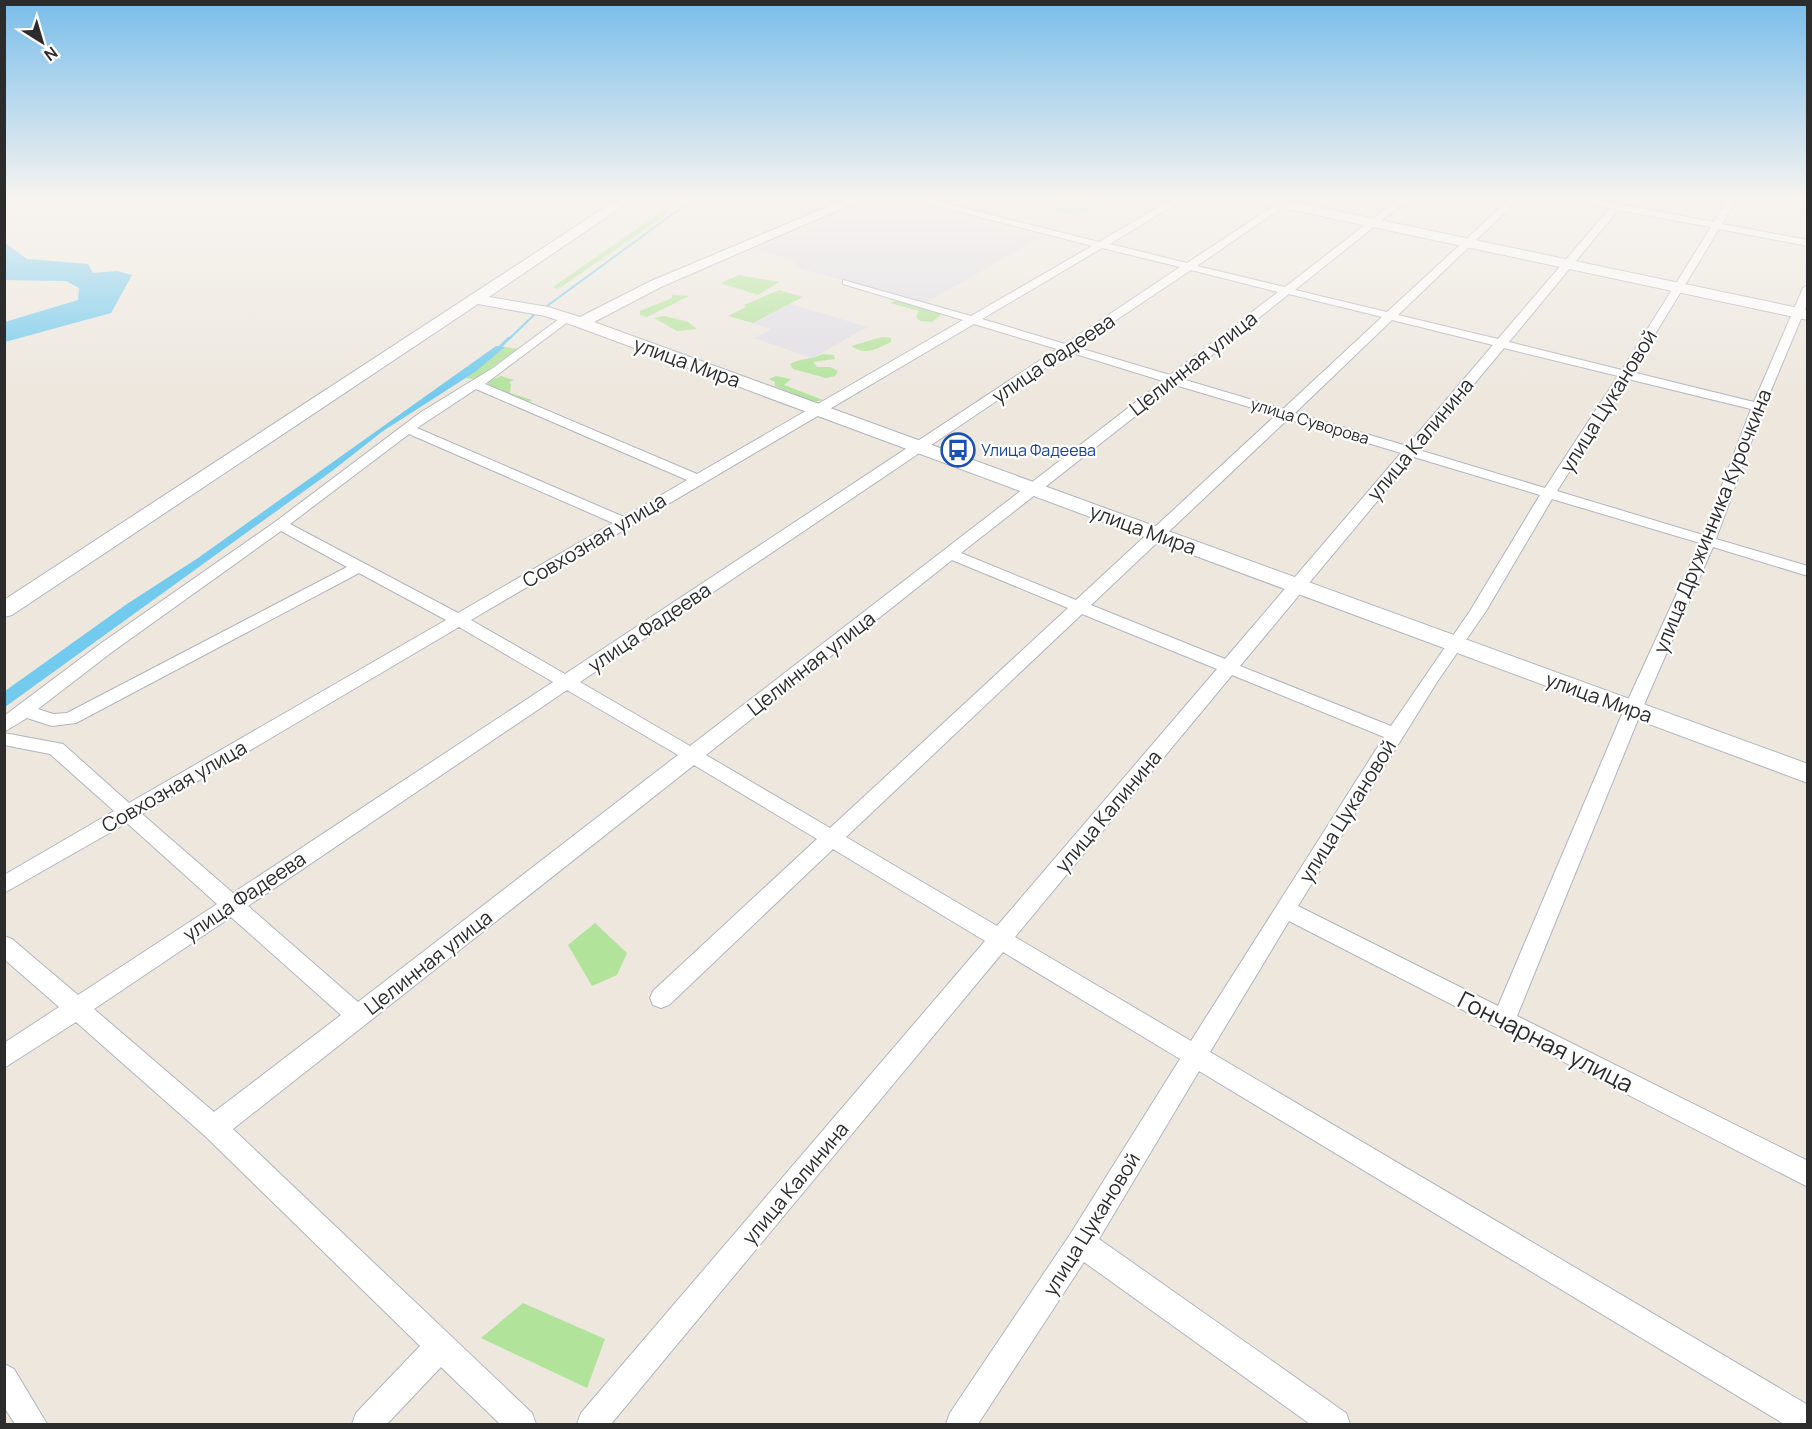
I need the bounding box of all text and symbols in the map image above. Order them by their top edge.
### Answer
north arrow [12,12,72,72]
text: N [40,42,62,66]
street label: Целинная улица [1124,305,1262,421]
street label: улица Фадеева [986,307,1120,409]
street label: улица Цукановой [1553,324,1663,478]
street label: улица Мира [630,330,744,394]
street label: улица Калинина [1361,372,1479,506]
street label: улица Дружинника Курочкина [1646,385,1778,657]
street label: улица Суворова [1248,393,1372,449]
bus stop icon: Улица Фадеева [940,432,976,468]
place label: Улица Фадеева [981,439,1096,461]
street label: Совхозная улица [517,486,671,594]
street label: улица Мира [1086,497,1200,561]
street label: улица Фадеева [582,576,716,678]
street label: Целинная улица [742,605,880,721]
street label: улица Мира [1542,665,1656,729]
street label: Совхозная улица [97,734,251,838]
street label: улица Цукановой [1292,734,1402,888]
street label: улица Калинина [1049,744,1167,878]
street label: улица Фадеева [177,845,311,947]
street label: Целинная улица [359,904,497,1020]
street label: Гончарная улица [1452,982,1640,1100]
street label: улица Калинина [736,1116,854,1250]
street label: улица Цукановой [1036,1147,1146,1301]

